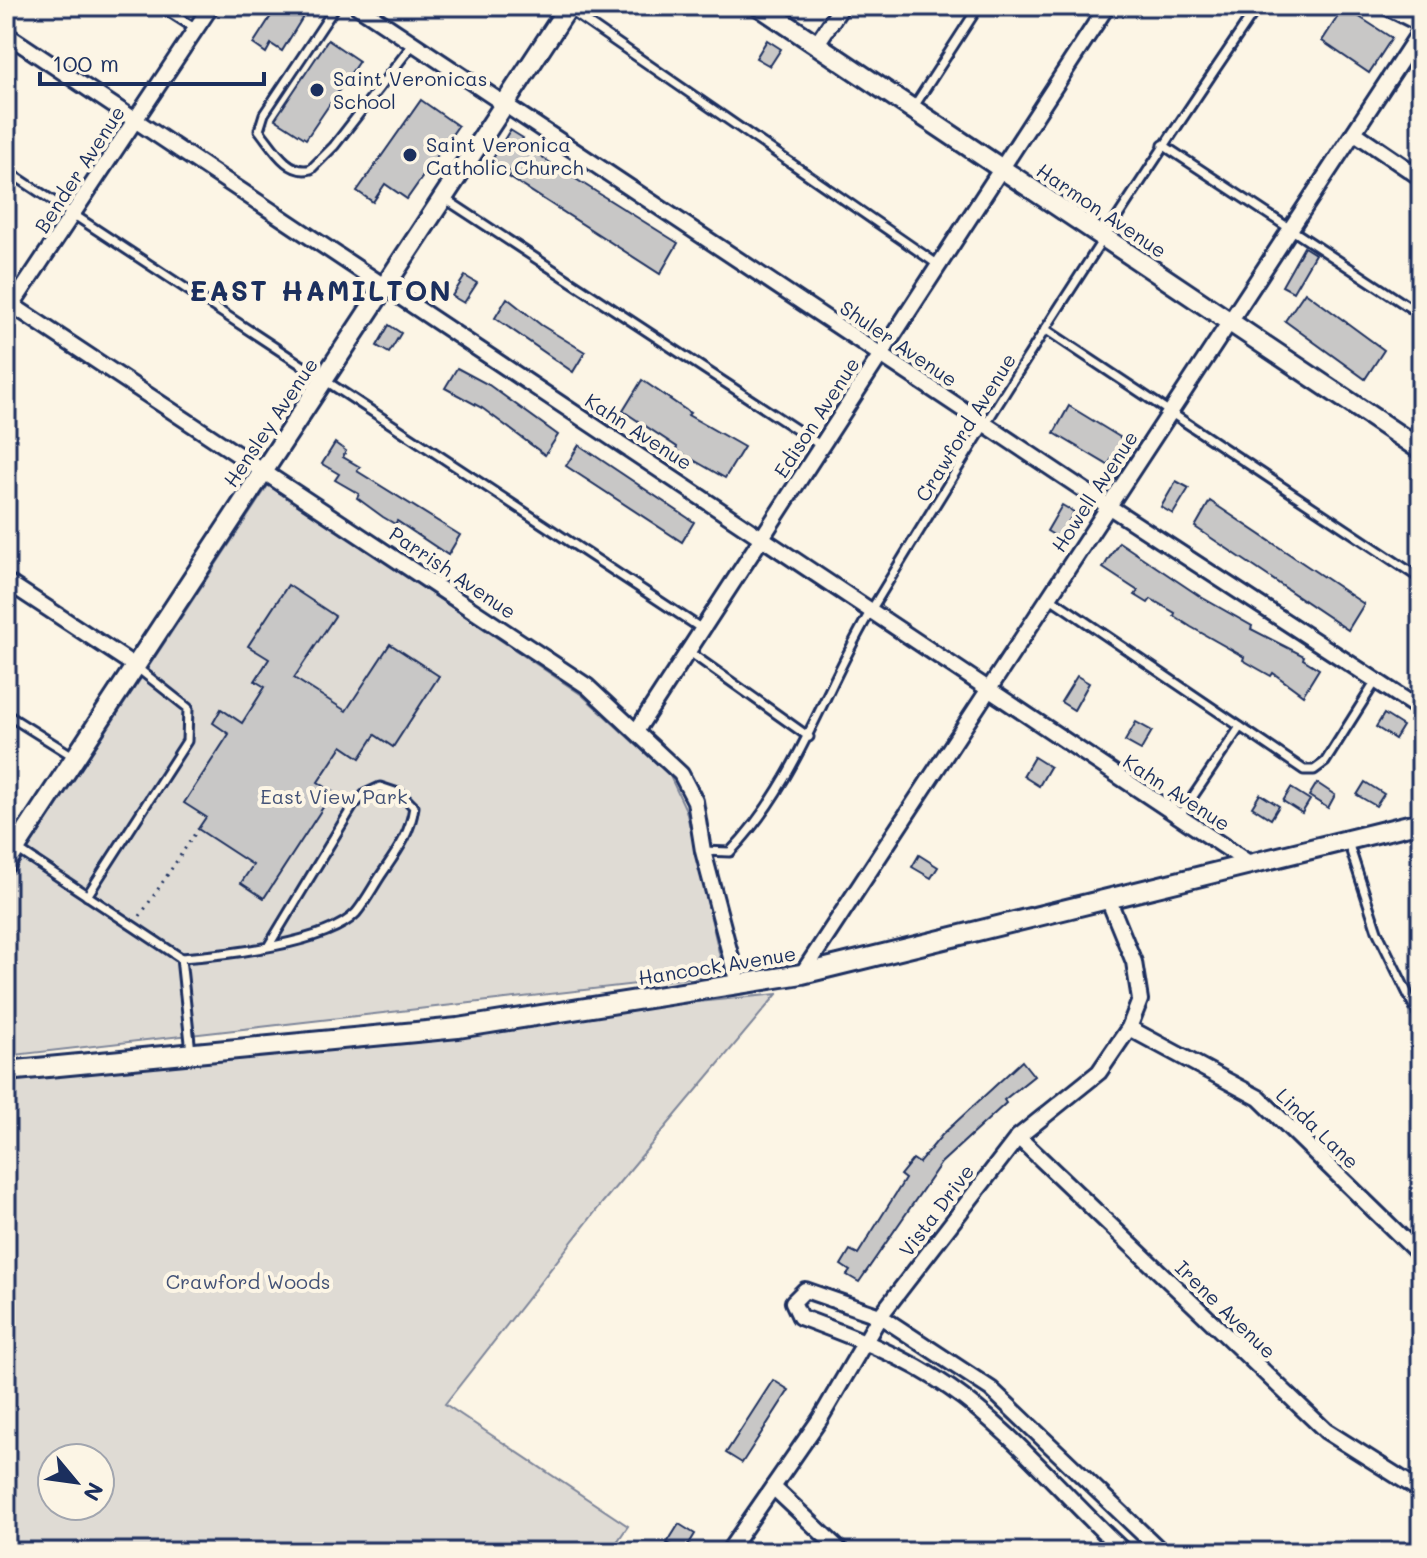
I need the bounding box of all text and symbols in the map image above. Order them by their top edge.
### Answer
scale bar [40,36,264,86]
text: 100 m [52,47,119,78]
place label: Saint Veronicas School [333,65,487,114]
marker: Saint Veronicas School [308,81,326,99]
street label: Bender Avenue [28,100,130,238]
place label: Saint Veronica Catholic Church [426,131,584,180]
marker: Saint Veronica Catholic Church [401,146,419,164]
street label: Harmon Avenue [1032,157,1172,263]
district label: EAST HAMILTON [189,272,453,308]
street label: Shuler Avenue [835,294,963,392]
street label: Crawford Avenue [909,348,1021,506]
street label: Hensley Avenue [217,352,323,492]
street label: Edison Avenue [767,352,865,482]
street label: Kahn Avenue [581,387,697,475]
street label: Howell Avenue [1045,425,1143,557]
street label: Parrish Avenue [385,520,521,624]
street label: Kahn Avenue [1119,748,1235,836]
park label: East View Park [260,783,408,809]
street label: Hancock Avenue [636,940,798,990]
street label: Linda Lane [1271,1082,1365,1174]
street label: Vista Drive [893,1159,979,1261]
street label: Irene Avenue [1170,1254,1282,1364]
park label: Crawford Woods [166,1268,330,1294]
north arrow [36,1442,116,1522]
text: N [77,1478,111,1506]

